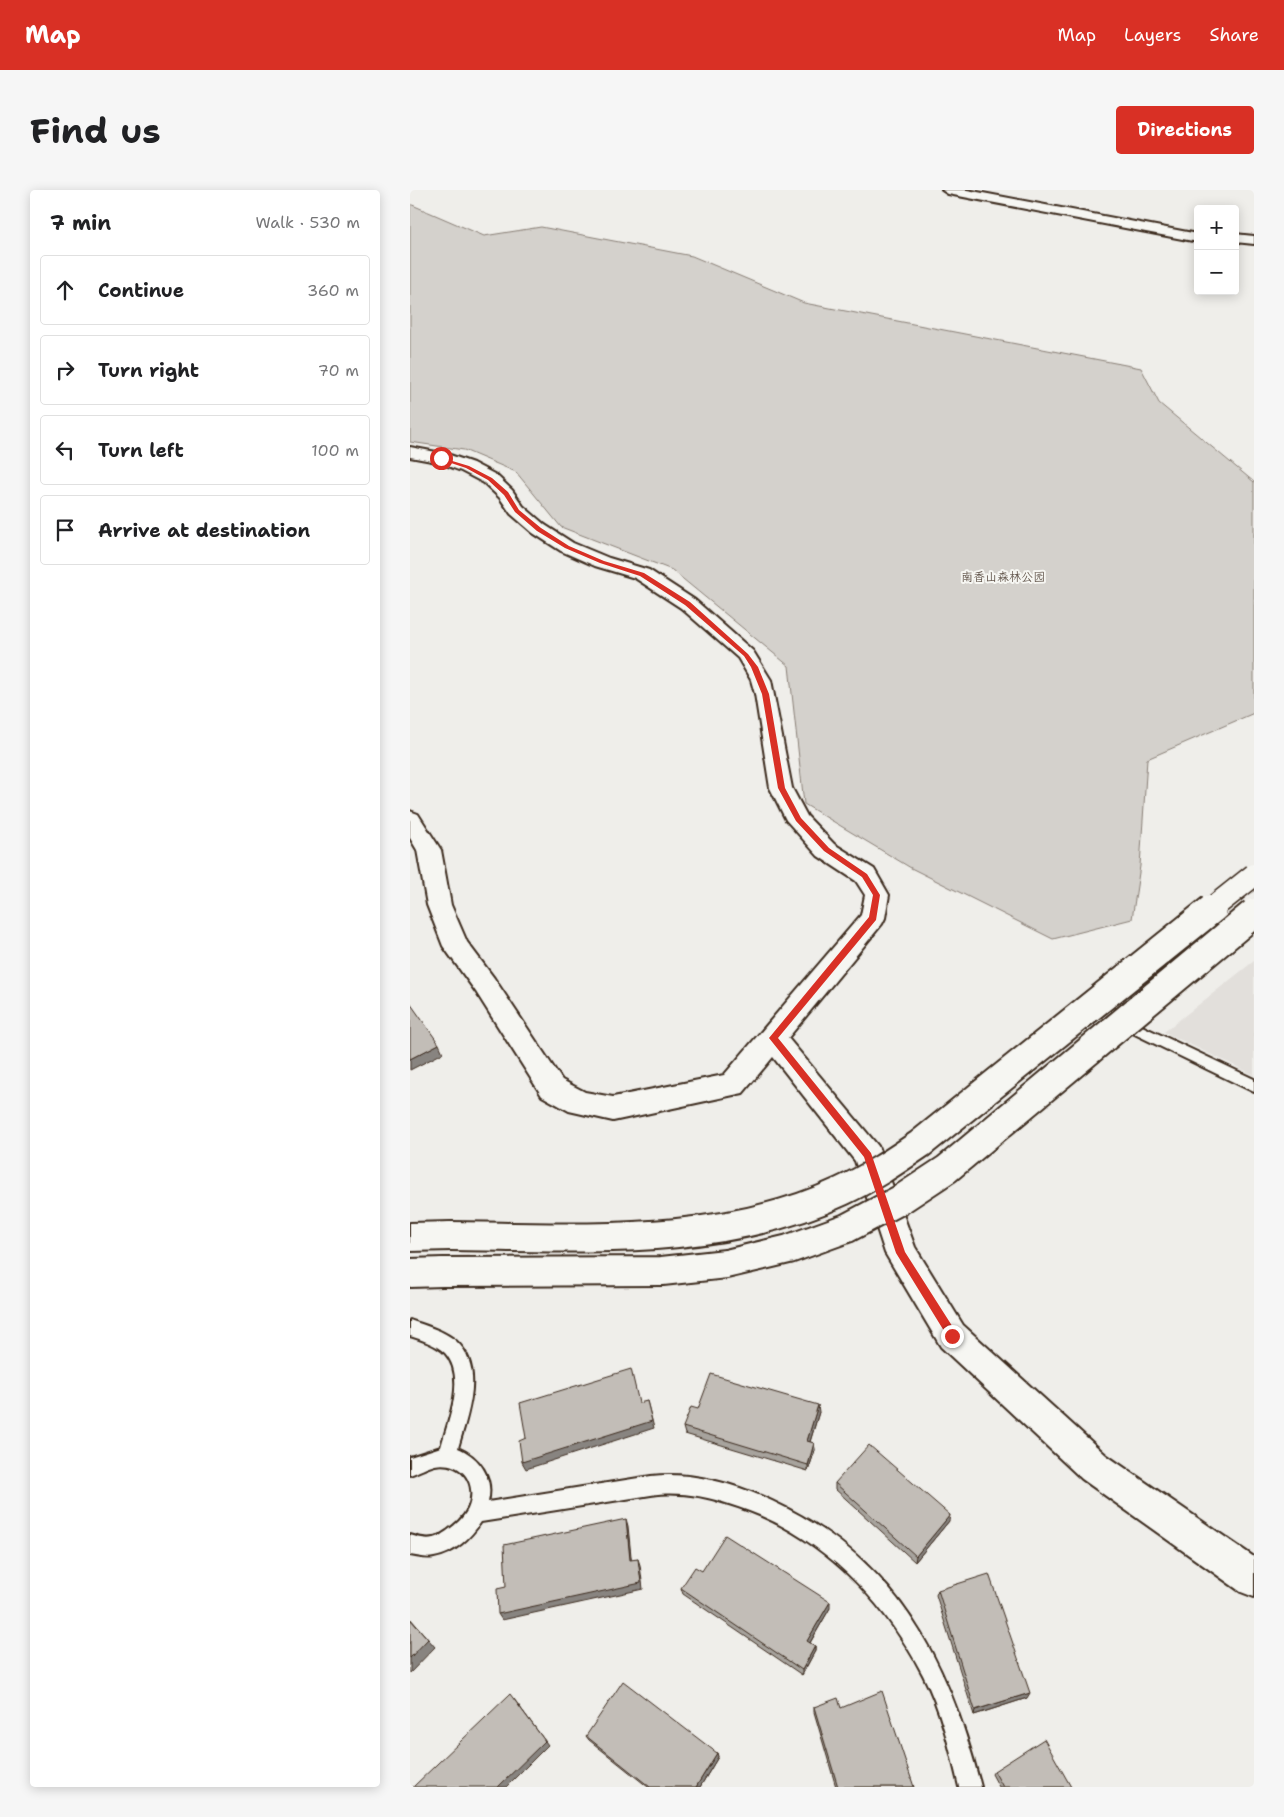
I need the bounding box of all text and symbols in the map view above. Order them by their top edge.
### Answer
text: Map [25,19,81,51]
text: Map [1058,23,1096,47]
text: Layers [1124,23,1181,47]
text: Share [1209,23,1259,47]
button: Directions [1116,106,1254,154]
text: Find us [30,107,161,154]
map controls [1194,205,1239,295]
button: + [1194,205,1239,250]
text: 7 min [50,209,111,237]
text: Walk · 530 m [256,212,360,233]
button: − [1194,250,1239,295]
icon: ahead [51,276,79,304]
text: Continue [98,278,184,303]
text: 360 m [307,280,359,301]
icon: right [51,356,79,384]
text: Turn right [98,358,199,383]
text: 70 m [318,360,359,381]
icon: left [51,436,79,464]
text: Turn left [98,438,184,463]
text: 100 m [311,440,359,461]
route start [430,447,453,470]
icon: arrive [51,516,79,544]
text: Arrive at destination [98,518,310,543]
park label: 南香山森林公园 [961,569,1045,585]
route end [941,1325,964,1348]

